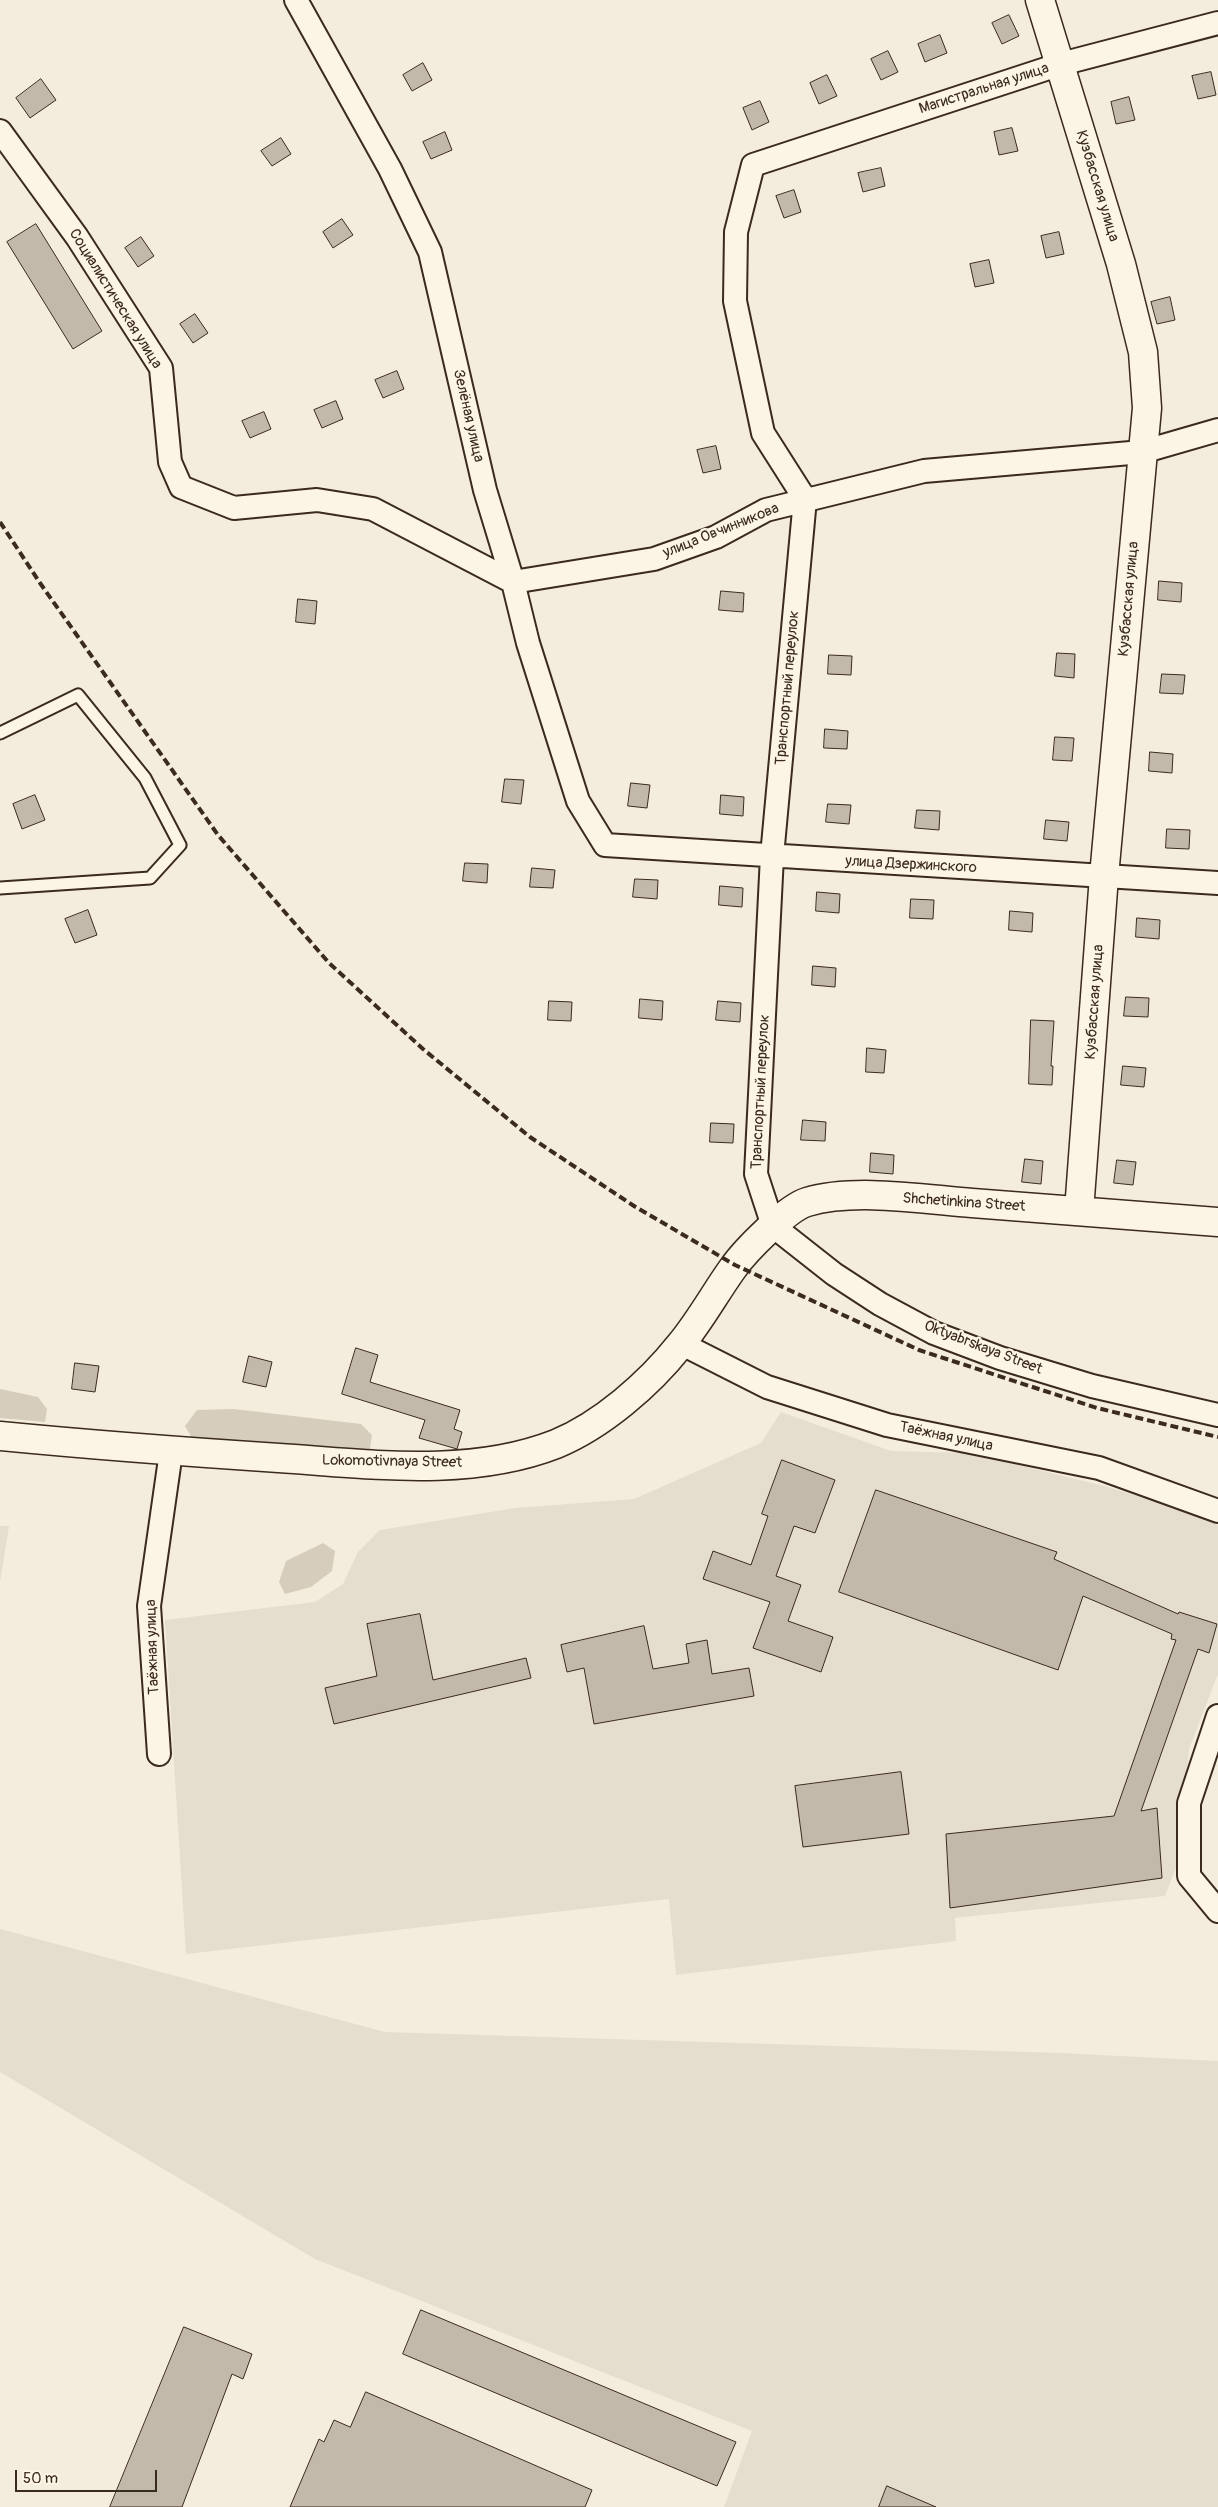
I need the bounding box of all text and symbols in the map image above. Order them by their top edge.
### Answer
street label: Магистральная улица [917,60,1051,118]
street label: Кузбасская улица [1072,128,1122,244]
street label: Социалистическая улица [65,226,165,372]
street label: Зелёная улица [449,368,487,464]
street label: улица Овчинникова [660,500,782,562]
street label: Кузбасская улица [1115,541,1143,657]
street label: Транспортный переулок [772,610,804,766]
street label: улица Дзержинского [845,853,977,877]
street label: Кузбасская улица [1082,944,1108,1060]
street label: Транспортный переулок [748,1014,774,1170]
street label: Shchetinkina Street [902,1190,1026,1216]
street label: Oktyabrskaya Street [921,1317,1045,1379]
street label: Таёжная улица [898,1418,994,1456]
street label: Lokomotivnaya Street [322,1452,462,1472]
street label: Таёжная улица [142,1599,164,1695]
scale bar [18,2460,160,2492]
text: 50 m [23,2469,58,2488]

